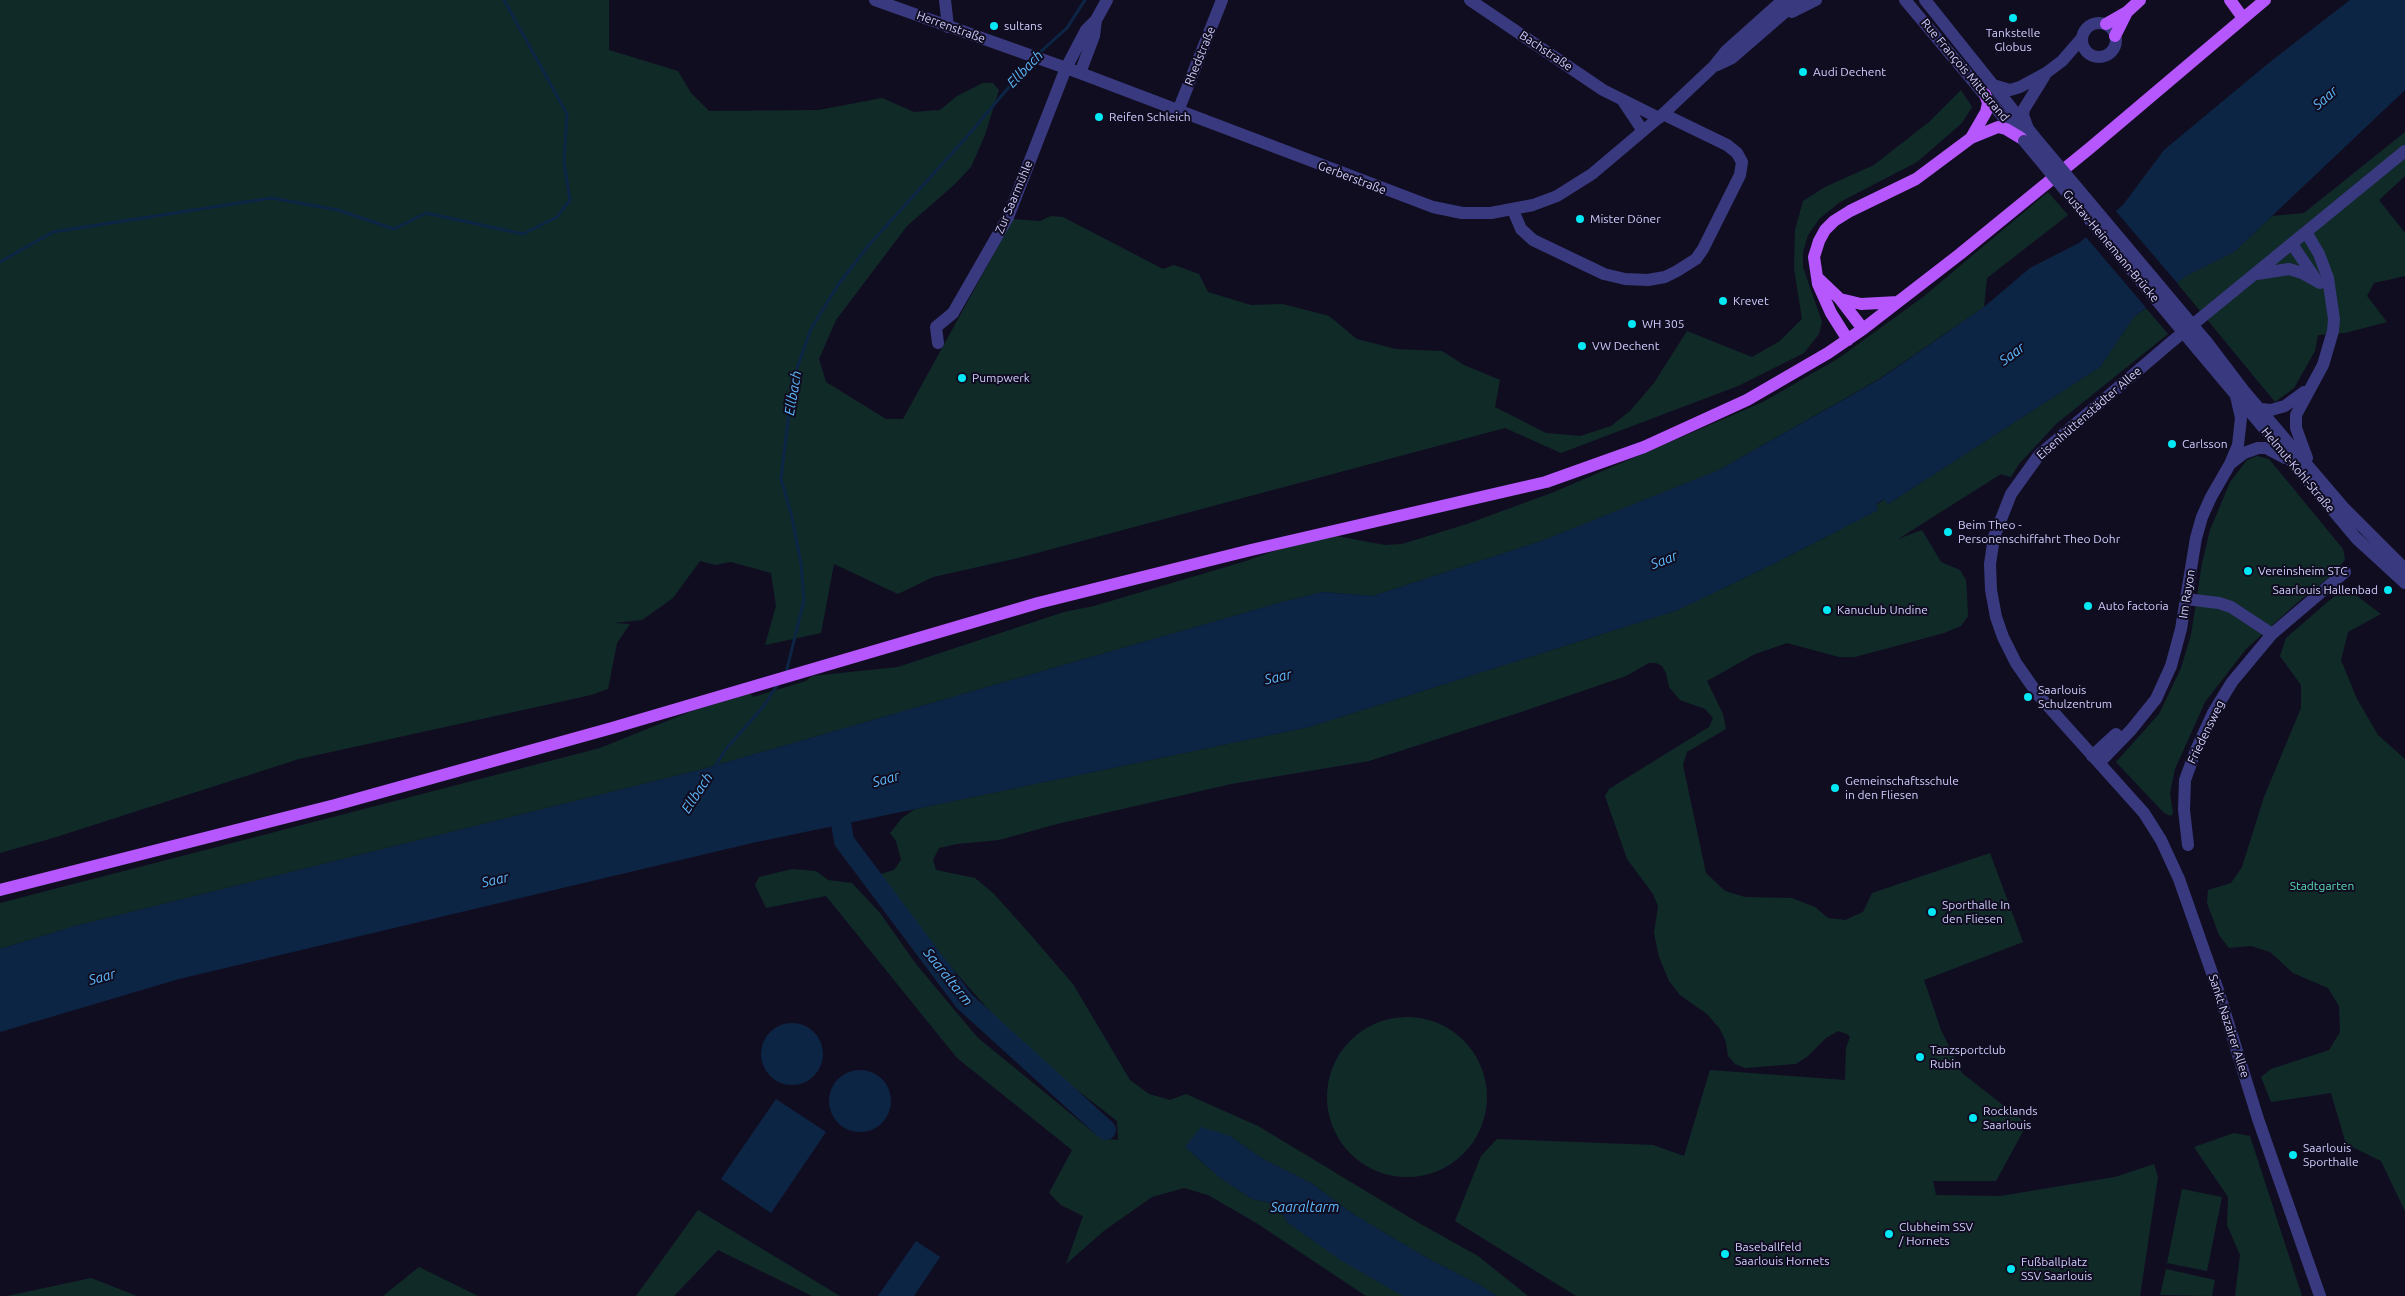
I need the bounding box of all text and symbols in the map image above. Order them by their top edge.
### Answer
street label: Herrenstraße [915,8,987,46]
marker: Tankstelle Globus [2007,12,2019,24]
street label: Rue François Mitterrand [1918,16,2012,124]
place label: sultans [1004,19,1042,33]
marker: sultans [988,20,1000,32]
street label: Rhedstraße [1182,24,1218,88]
place label: Tankstelle Globus [1986,26,2040,54]
street label: Bachstraße [1517,28,1575,74]
water label: Ellbach [1003,47,1047,91]
place label: Audi Dechent [1813,65,1886,79]
marker: Audi Dechent [1797,66,1809,78]
water label: Saar [2309,83,2341,113]
place label: Reifen Schleich [1109,110,1191,124]
marker: Reifen Schleich [1093,111,1105,123]
street label: Zur Saarmühle [992,158,1036,236]
street label: Gerberstraße [1316,158,1388,198]
street label: Gustav-Heinemann-Brücke [2060,187,2162,305]
place label: Mister Döner [1590,212,1661,226]
marker: Mister Döner [1574,213,1586,225]
place label: Krevet [1733,294,1769,308]
marker: Krevet [1717,295,1729,307]
place label: WH 305 [1642,317,1685,331]
marker: WH 305 [1626,318,1638,330]
place label: VW Dechent [1592,339,1659,353]
water label: Saar [1996,339,2028,369]
marker: VW Dechent [1576,340,1588,352]
street label: Eisenhüttenstädter Allee [2034,364,2144,462]
water label: Ellbach [781,369,805,417]
place label: Pumpwerk [972,371,1030,385]
marker: Pumpwerk [956,372,968,384]
street label: Helmut-Kohl-Straße [2258,425,2338,515]
place label: Carlsson [2182,437,2228,451]
marker: Carlsson [2166,438,2178,450]
place label: Beim Theo - Personenschiffahrt Theo Dohr [1958,518,2120,546]
marker: Beim Theo - Personenschiffahrt Theo Dohr [1942,526,1954,538]
water label: Saar [1648,547,1680,573]
place label: Vereinsheim STC [2258,564,2348,578]
marker: Vereinsheim STC [2242,565,2254,577]
street label: Im Rayon [2176,568,2198,620]
place label: Saarlouis Hallenbad [2272,583,2378,597]
marker: Saarlouis Hallenbad [2382,584,2394,596]
place label: Auto factoria [2098,599,2169,613]
marker: Auto factoria [2082,600,2094,612]
place label: Kanuclub Undine [1837,603,1928,617]
marker: Kanuclub Undine [1821,604,1833,616]
water label: Saar [1263,666,1293,688]
place label: Saarlouis Schulzentrum [2038,683,2112,711]
marker: Saarlouis Schulzentrum [2022,691,2034,703]
street label: Friedensweg [2184,698,2228,766]
water label: Saar [870,767,902,791]
water label: Ellbach [678,770,716,816]
place label: Gemeinschaftsschule in den Fliesen [1845,774,1959,802]
marker: Gemeinschaftsschule in den Fliesen [1829,782,1841,794]
water label: Saar [480,869,510,891]
park label: Stadtgarten [2290,879,2354,893]
place label: Sporthalle In den Fliesen [1942,898,2010,926]
marker: Sporthalle In den Fliesen [1926,906,1938,918]
water label: Saaraltarm [920,945,976,1009]
water label: Saar [87,965,117,989]
street label: Sankt Nazairer Allee [2205,972,2253,1080]
place label: Tanzsportclub Rubin [1930,1043,2006,1071]
marker: Tanzsportclub Rubin [1914,1051,1926,1063]
place label: Rocklands Saarlouis [1983,1104,2038,1132]
marker: Rocklands Saarlouis [1967,1112,1979,1124]
place label: Saarlouis Sporthalle [2303,1141,2359,1169]
marker: Saarlouis Sporthalle [2287,1149,2299,1161]
water label: Saaraltarm [1271,1199,1339,1215]
place label: Clubheim SSV / Hornets [1899,1220,1973,1248]
marker: Clubheim SSV / Hornets [1883,1228,1895,1240]
place label: Baseballfeld Saarlouis Hornets [1735,1240,1829,1268]
marker: Baseballfeld Saarlouis Hornets [1719,1248,1731,1260]
place label: Fußballplatz SSV Saarlouis [2021,1255,2092,1283]
marker: Fußballplatz SSV Saarlouis [2005,1263,2017,1275]

